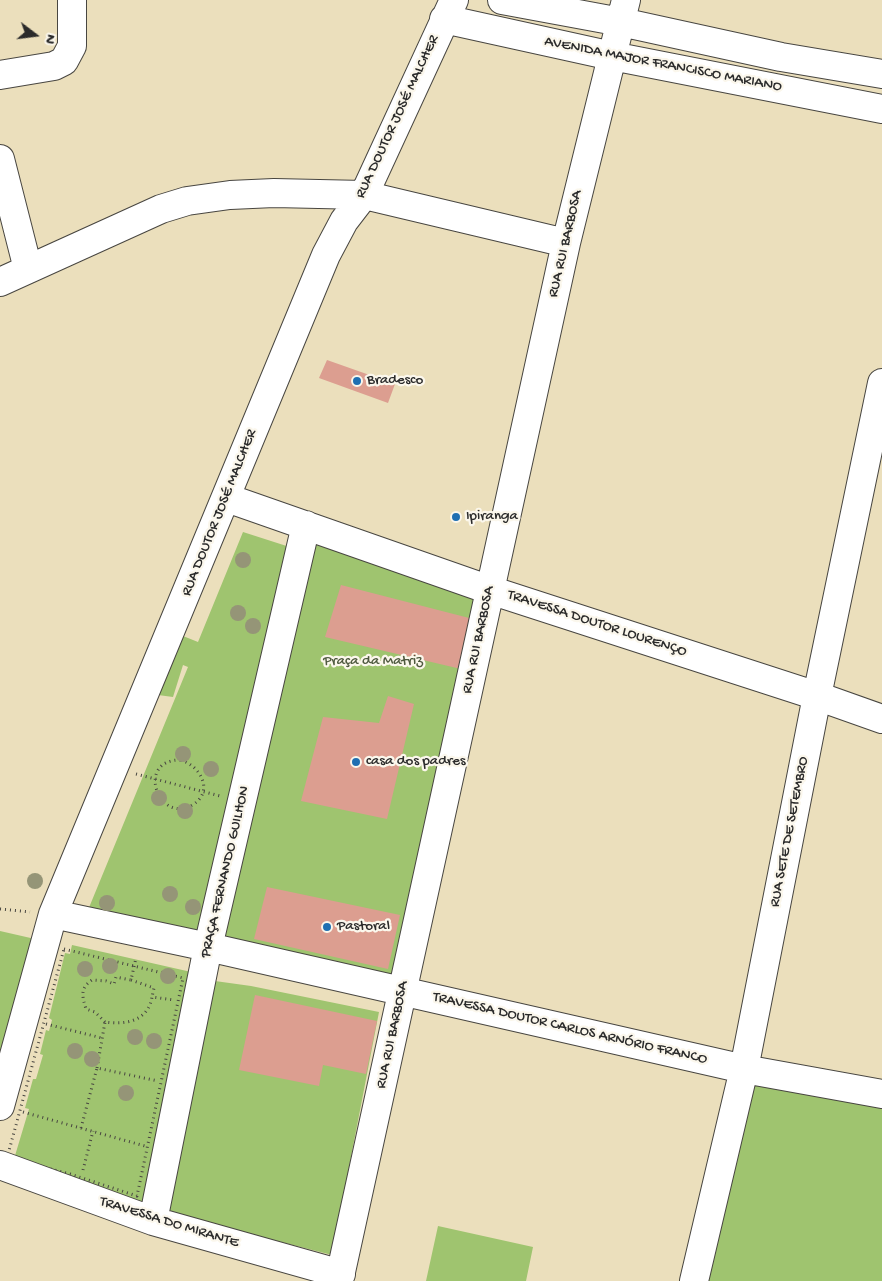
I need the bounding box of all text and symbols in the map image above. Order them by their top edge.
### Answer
north arrow [10,10,60,60]
text: N [41,32,59,46]
street label: RUA DOUTOR JOSÉ MALCHER [352,33,444,201]
street label: AVENIDA MAJOR FRANCISCO MARIANO [543,33,783,97]
street label: RUA RUI BARBOSA [545,189,587,299]
place label: Bradesco [367,372,423,390]
marker: Bradesco [351,375,363,387]
street label: RUA DOUTOR JOSÉ MALCHER [178,427,262,599]
place label: Ipiranga [466,508,518,526]
marker: Ipiranga [450,511,462,523]
street label: RUA RUI BARBOSA [459,585,499,695]
street label: TRAVESSA DOUTOR LOURENÇO [505,586,689,662]
park label: Praça da Matriz [323,653,423,671]
place label: casa dos padres [366,753,466,771]
street label: RUA SETE DE SETEMBRO [767,755,813,909]
marker: casa dos padres [350,756,362,768]
street label: PRAÇA FERNANDO GUILHON [197,784,255,960]
place label: Pastoral [337,918,390,936]
marker: Pastoral [321,921,333,933]
street label: RUA RUI BARBOSA [373,980,413,1090]
street label: TRAVESSA DOUTOR CARLOS ARNÓRIO FRANCO [431,989,709,1069]
street label: TRAVESSA DO MIRANTE [97,1193,241,1253]

